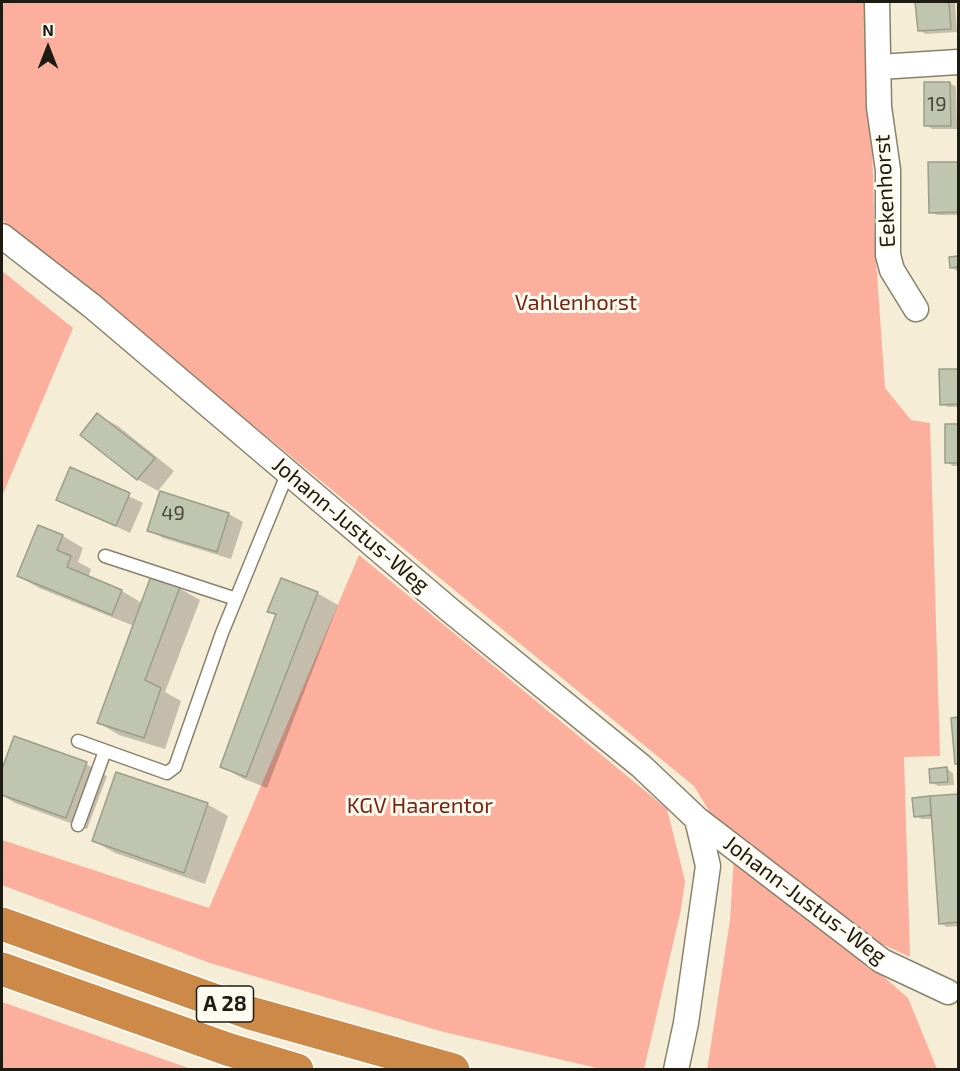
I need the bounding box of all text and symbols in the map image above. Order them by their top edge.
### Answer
north arrow [18,18,78,78]
text: N [42,20,54,39]
house number: 19 [927,92,947,116]
street label: Eekenhorst [869,134,901,248]
park label: Vahlenhorst [515,290,637,316]
street label: Johann-Justus-Weg [267,452,435,598]
house number: 49 [161,501,185,525]
park label: KGV Haarentor [347,793,493,819]
street label: Johann-Justus-Weg [718,830,892,970]
road number: A 28 [196,986,254,1022]

